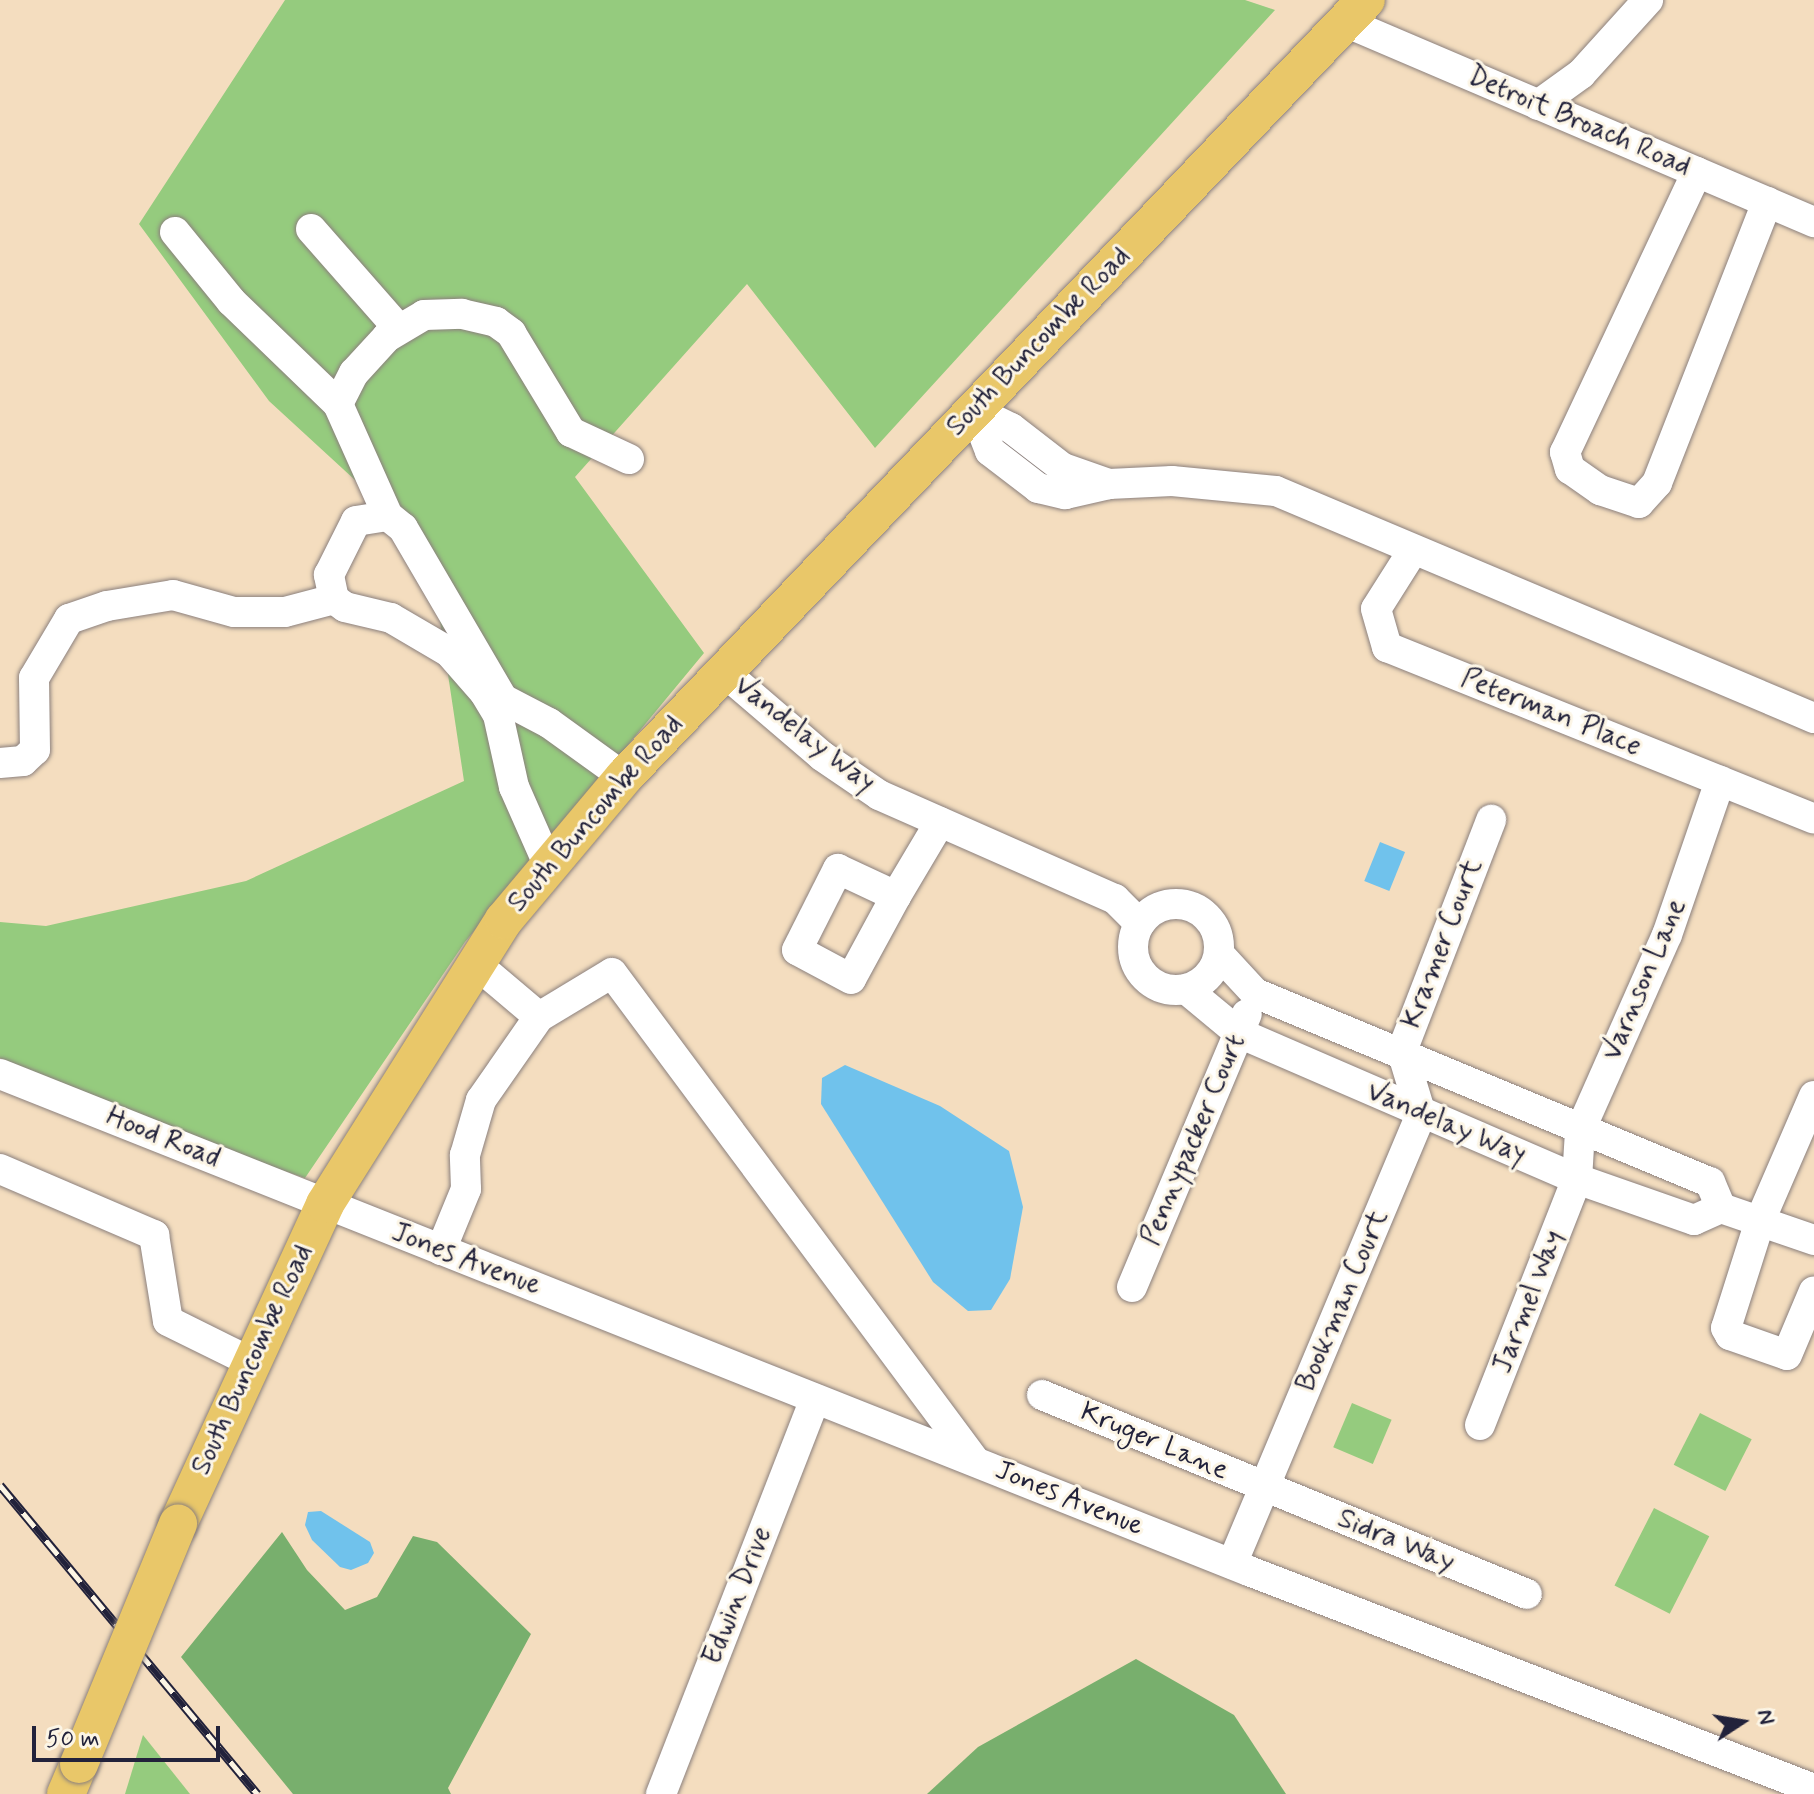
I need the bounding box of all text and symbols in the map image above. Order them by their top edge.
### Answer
street label: Detroit Broach Road [1462,60,1696,184]
street label: South Buncombe Road [940,240,1138,444]
street label: Peterman Place [1458,662,1644,764]
street label: Vandelay Way [725,668,883,802]
street label: South Buncombe Road [501,708,691,920]
street label: Kramer Court [1396,856,1490,1032]
street label: Varnson Lane [1596,895,1694,1065]
street label: Pennypacker Court [1134,1028,1254,1252]
street label: Vandelay Way [1359,1075,1533,1173]
street label: Hood Road [102,1100,224,1176]
street label: Bookman Court [1290,1206,1396,1396]
street label: Jones Avenue [385,1215,547,1305]
street label: Jarmel Way [1486,1224,1572,1380]
street label: South Buncombe Road [185,1239,321,1481]
street label: Kruger Lane [1078,1397,1230,1487]
street label: Jones Avenue [988,1453,1150,1545]
street label: Sidra Way [1332,1502,1460,1580]
street label: Edwin Drive [696,1522,780,1670]
north arrow [1702,1682,1782,1762]
text: N [1750,1707,1781,1727]
scale bar [36,1710,224,1760]
text: 50 m [46,1724,100,1755]

